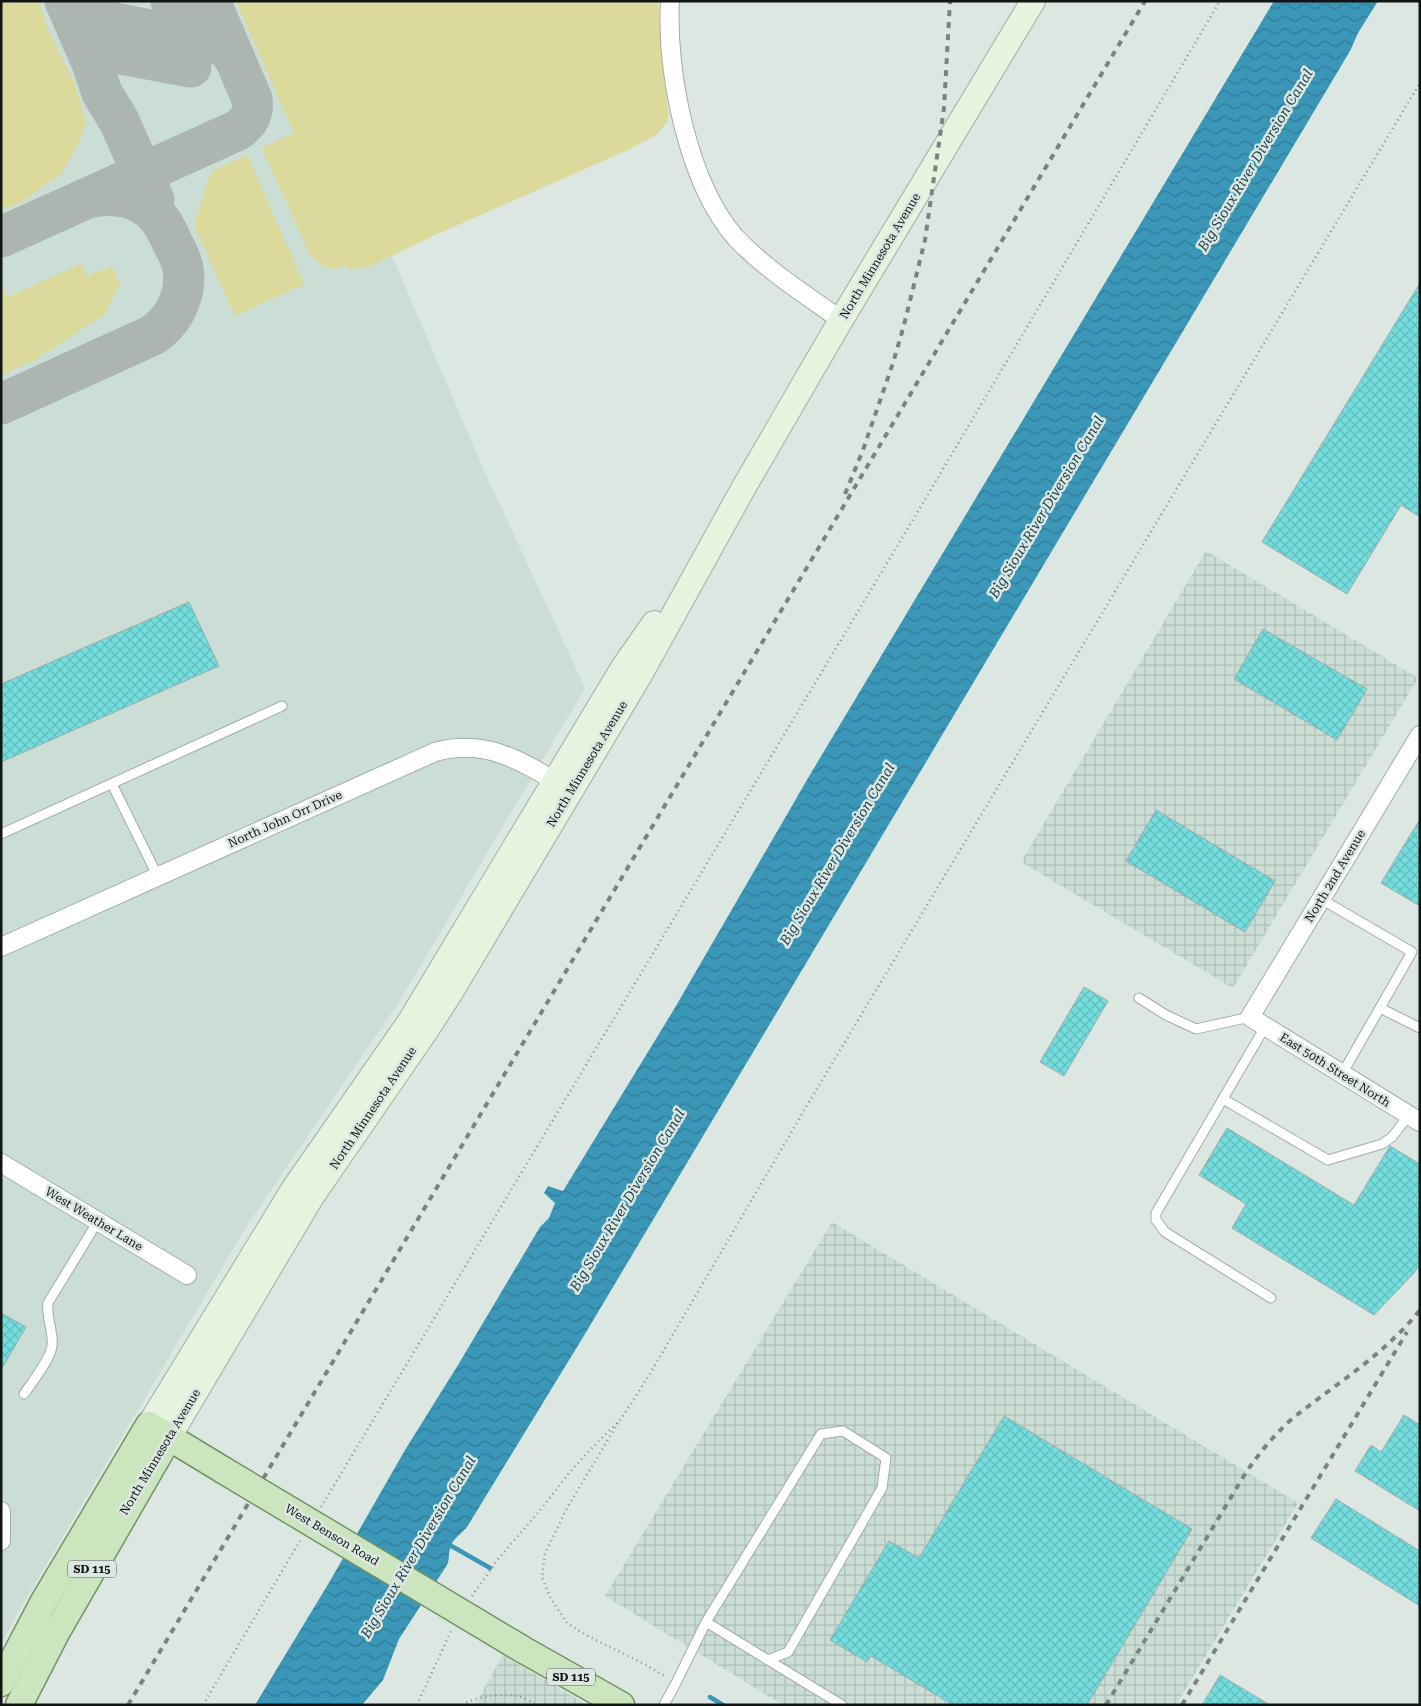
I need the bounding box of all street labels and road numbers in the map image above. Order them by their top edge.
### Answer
street label: North Minnesota Avenue [837,190,923,322]
street label: North Minnesota Avenue [544,698,630,830]
street label: North John Orr Drive [226,787,345,851]
street label: North 2nd Avenue [1302,827,1368,925]
street label: East 50th Street North [1277,1030,1393,1110]
street label: North Minnesota Avenue [327,1044,419,1172]
street label: West Weather Lane [43,1184,146,1254]
street label: North Minnesota Avenue [117,1386,203,1518]
street label: West Benson Road [282,1501,382,1569]
road number: SD 115 [68,1560,116,1578]
road number: SD 115 [547,1668,595,1685]

